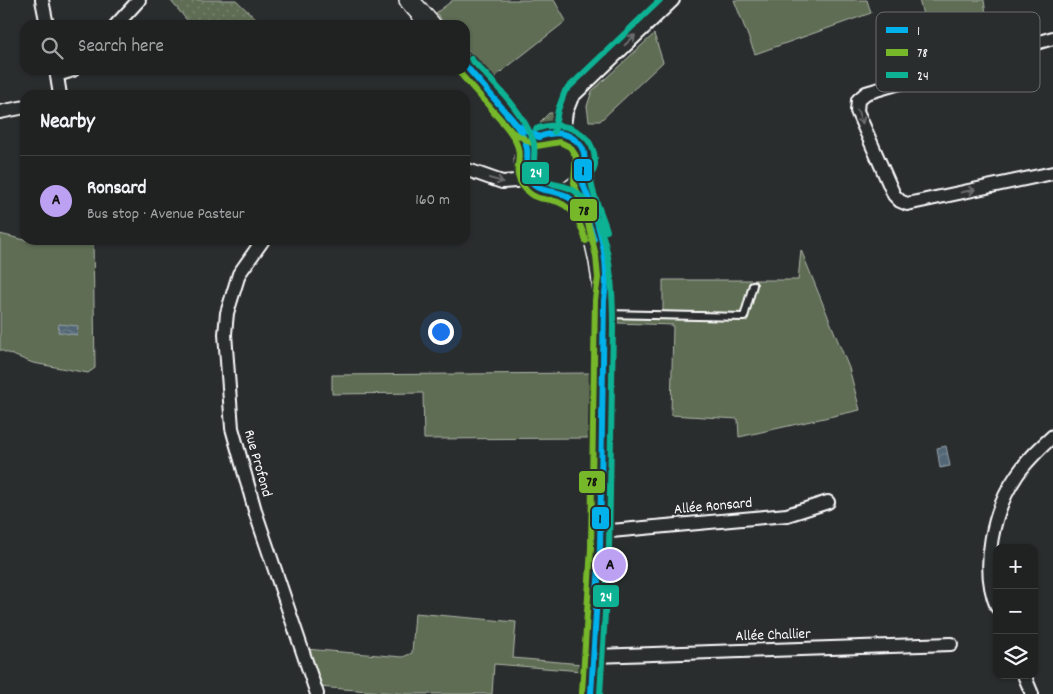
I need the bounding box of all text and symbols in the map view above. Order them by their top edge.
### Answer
legend [876,12,1040,92]
search box [20,20,470,75]
text: 1 [917,22,920,42]
icon: search [38,34,66,62]
text: Search here [78,34,164,61]
one-way arrow [624,34,637,46]
text: 78 [917,44,928,64]
text: 24 [917,67,929,87]
text: Nearby [40,108,95,138]
one-way arrow [857,110,866,125]
line badge: 1 [573,158,593,182]
line badge: 24 [521,161,550,185]
text: 1 [581,162,585,182]
text: 24 [530,164,542,184]
text: Ronsard [87,176,146,203]
one-way arrow [488,176,504,185]
one-way arrow [959,186,975,195]
text: A [52,189,60,212]
text: 160 m [415,189,450,212]
line badge: 78 [569,198,598,222]
text: 78 [579,202,590,222]
text: Bus stop · Avenue Pasteur [87,203,245,226]
your location [428,319,454,345]
street label: Rue Profond [237,427,277,500]
line badge: 78 [578,470,606,494]
text: 78 [587,473,598,493]
street label: Allée Ronsard [673,493,753,521]
line badge: 1 [591,506,610,530]
text: 1 [598,510,602,530]
map controls [993,544,1038,679]
button: + [993,544,1038,589]
pin: A [594,546,626,584]
line badge: 24 [592,584,620,608]
text: 24 [600,588,612,608]
button: − [993,589,1038,634]
street label: Allée Challier [735,624,811,648]
button: layers [993,634,1038,679]

